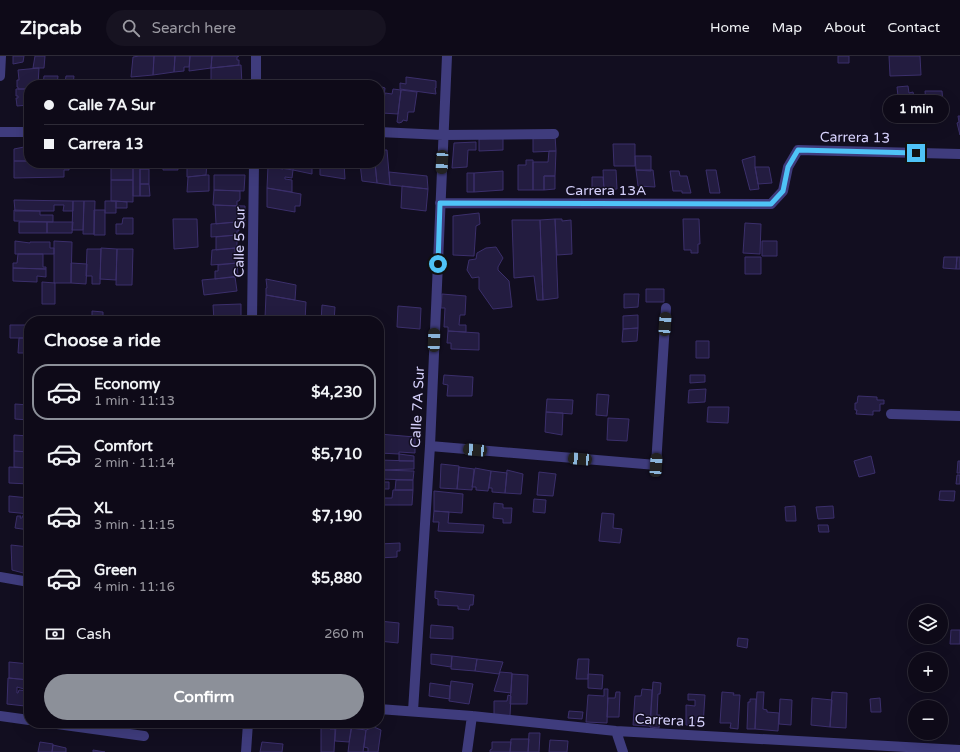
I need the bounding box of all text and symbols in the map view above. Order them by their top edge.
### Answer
search box [106,10,386,46]
text: Zipcab [20,17,82,39]
icon: search [120,17,142,39]
text: Search here [152,19,236,37]
text: Home [710,19,750,36]
text: Map [772,19,802,36]
text: About [824,19,866,36]
text: Contact [888,19,940,36]
callout: 1 min [883,95,949,123]
text: Calle 7A Sur [68,96,155,114]
text: 1 min [899,101,933,117]
street label: Carrera 13 [820,128,890,147]
text: Carrera 13 [68,135,144,153]
route end [907,144,925,162]
car [435,150,449,174]
street label: Carrera 13A [566,182,646,199]
street label: Calle 5 Sur [230,206,249,278]
route start [429,255,447,273]
car [658,312,672,336]
car [428,328,440,352]
text: Choose a ride [44,329,161,351]
street label: Calle 7A Sur [407,365,428,448]
icon: car [46,374,82,410]
text: Economy [94,375,160,393]
text: $4,230 [311,383,362,401]
text: 1 min · 11:13 [94,393,175,409]
icon: car [46,436,82,472]
text: Comfort [94,437,153,455]
car [463,443,487,457]
text: $5,710 [311,445,362,463]
car [568,452,592,466]
car [649,453,663,477]
text: 2 min · 11:14 [94,455,175,471]
icon: car [46,498,82,534]
text: XL [94,499,113,517]
text: $7,190 [312,507,362,525]
text: 3 min · 11:15 [94,517,175,533]
icon: car [46,560,82,596]
text: Green [94,561,137,579]
text: $5,880 [311,569,362,587]
text: 4 min · 11:16 [94,579,175,595]
map controls [908,604,948,740]
button: layers [908,604,948,644]
icon: cash [44,623,66,645]
text: Cash [76,625,111,643]
text: 260 m [324,626,364,642]
button: + [908,652,948,692]
button: Confirm [44,674,364,720]
button: − [908,700,948,740]
street label: Carrera 15 [634,710,706,731]

